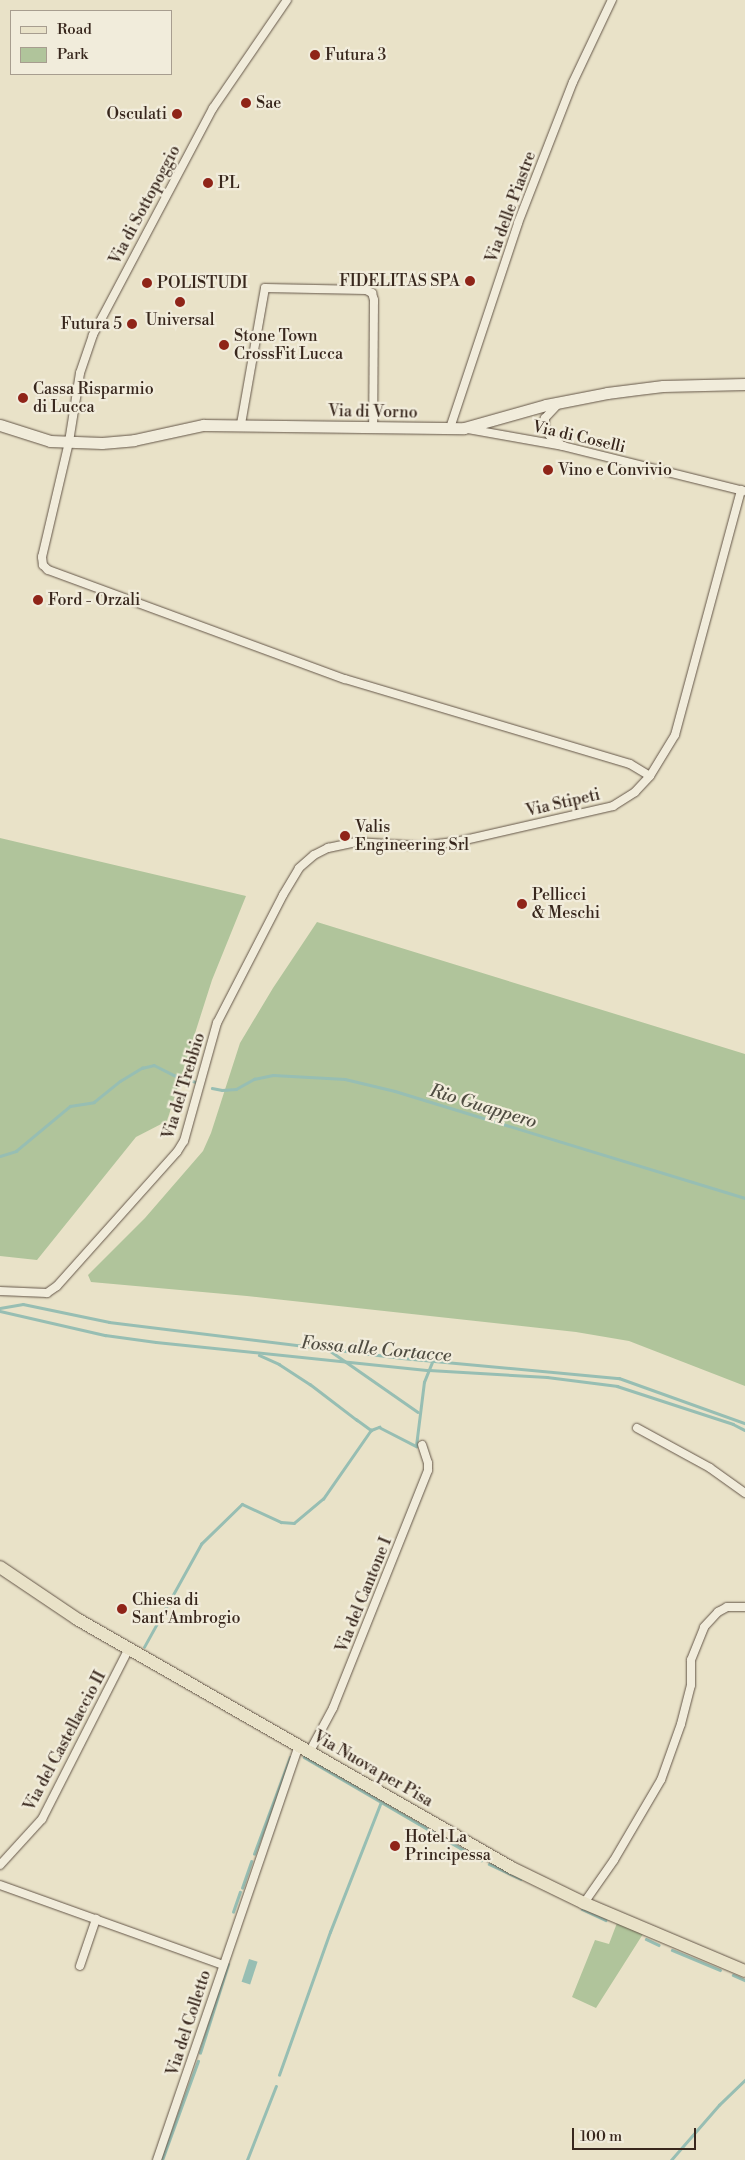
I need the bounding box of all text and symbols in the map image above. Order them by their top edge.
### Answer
legend [10,10,172,75]
text: Road [57,20,92,39]
text: Park [57,45,88,64]
place label: Futura 3 [325,45,386,65]
marker: Futura 3 [309,49,321,61]
place label: Sae [256,93,281,113]
marker: Sae [240,97,252,109]
place label: Osculati [107,104,167,124]
marker: Osculati [171,108,183,120]
street label: Via di Sottopoggio [106,142,184,268]
street label: Via delle Piastre [482,149,540,265]
place label: PL [218,173,240,193]
marker: PL [202,177,214,189]
place label: FIDELITAS SPA [339,271,460,291]
place label: POLISTUDI [157,273,248,293]
marker: FIDELITAS SPA [464,275,476,287]
marker: POLISTUDI [141,277,153,289]
marker: Universal [174,296,186,308]
place label: Universal [146,310,214,330]
place label: Futura 5 [61,314,122,334]
marker: Futura 5 [126,318,138,330]
place label: Stone Town CrossFit Lucca [234,326,343,364]
marker: Stone Town CrossFit Lucca [218,339,230,351]
place label: Cassa Risparmio di Lucca [33,379,154,417]
marker: Cassa Risparmio di Lucca [17,392,29,404]
street label: Via di Vorno [328,402,418,422]
street label: Via di Coselli [531,417,627,457]
place label: Vino e Convivio [558,460,672,480]
marker: Vino e Convivio [542,464,554,476]
place label: Ford - Orzali [48,590,140,610]
marker: Ford - Orzali [32,594,44,606]
street label: Via Stipeti [524,785,602,821]
place label: Valis Engineering Srl [355,817,469,855]
marker: Valis Engineering Srl [339,830,351,842]
place label: Pellicci & Meschi [532,885,600,923]
marker: Pellicci & Meschi [516,898,528,910]
street label: Via del Trebbio [159,1030,209,1142]
water label: Rio Guappero [427,1080,539,1134]
water label: Fossa alle Cortacce [300,1333,452,1367]
street label: Via del Cantone I [332,1535,396,1655]
place label: Chiesa di Sant'Ambrogio [132,1590,240,1628]
marker: Chiesa di Sant'Ambrogio [116,1603,128,1615]
street label: Via del Castellaccio II [20,1668,110,1814]
street label: Via Nuova per Pisa [310,1727,436,1811]
place label: Hotel La Principessa [405,1827,491,1865]
marker: Hotel La Principessa [389,1840,401,1852]
street label: Via del Colletto [163,1968,215,2078]
scale bar [575,2118,699,2150]
text: 100 m [580,2127,622,2146]

